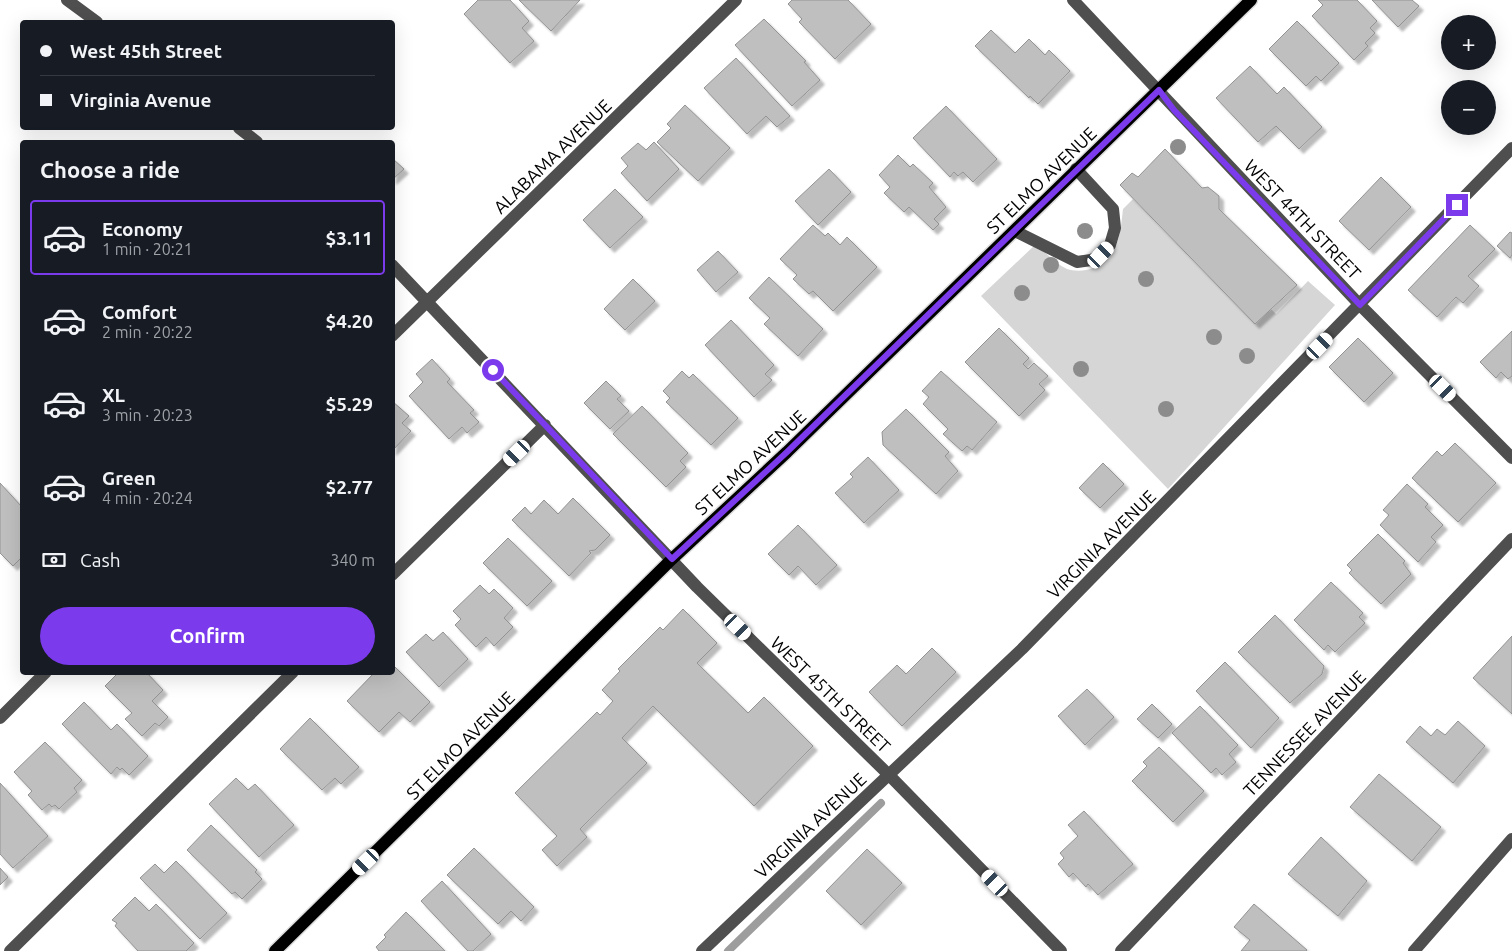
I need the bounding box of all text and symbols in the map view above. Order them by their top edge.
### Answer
map controls [1441,15,1496,135]
button: + [1441,15,1496,70]
text: West 45th Street [70,40,222,62]
button: − [1441,80,1496,135]
text: Virginia Avenue [70,89,211,111]
street label: ALABAMA AVENUE [489,95,615,217]
street label: ST ELMO AVENUE [982,123,1100,237]
street label: WEST 44TH STREET [1241,155,1365,283]
text: Choose a ride [40,157,180,182]
route end [1446,194,1468,216]
icon: car [42,215,87,260]
text: Economy [102,218,183,240]
text: $3.11 [325,227,373,249]
car [1085,239,1116,271]
text: 1 min · 20:21 [102,240,193,258]
icon: car [42,298,87,343]
text: Comfort [102,301,177,323]
text: $4.20 [325,310,373,332]
text: 2 min · 20:22 [102,323,193,341]
car [1304,330,1335,362]
route start [482,359,504,381]
car [1427,372,1458,404]
icon: car [42,381,87,426]
text: XL [102,384,125,406]
text: $5.29 [325,393,373,415]
text: 3 min · 20:23 [102,406,193,424]
street label: ST ELMO AVENUE [690,406,810,518]
car [500,437,533,469]
icon: car [42,464,87,509]
text: Green [102,467,156,489]
text: $2.77 [325,476,373,498]
street label: VIRGINIA AVENUE [1043,486,1159,602]
text: 4 min · 20:24 [102,489,193,507]
icon: cash [40,546,68,574]
text: Cash [80,549,121,571]
text: 340 m [330,551,375,569]
button: Confirm [40,607,375,665]
car [721,611,754,643]
street label: WEST 45TH STREET [767,632,895,756]
street label: TENNESSEE AVENUE [1239,666,1369,800]
street label: ST ELMO AVENUE [402,687,518,803]
street label: VIRGINIA AVENUE [750,768,870,882]
car [349,846,382,878]
car [979,867,1010,899]

